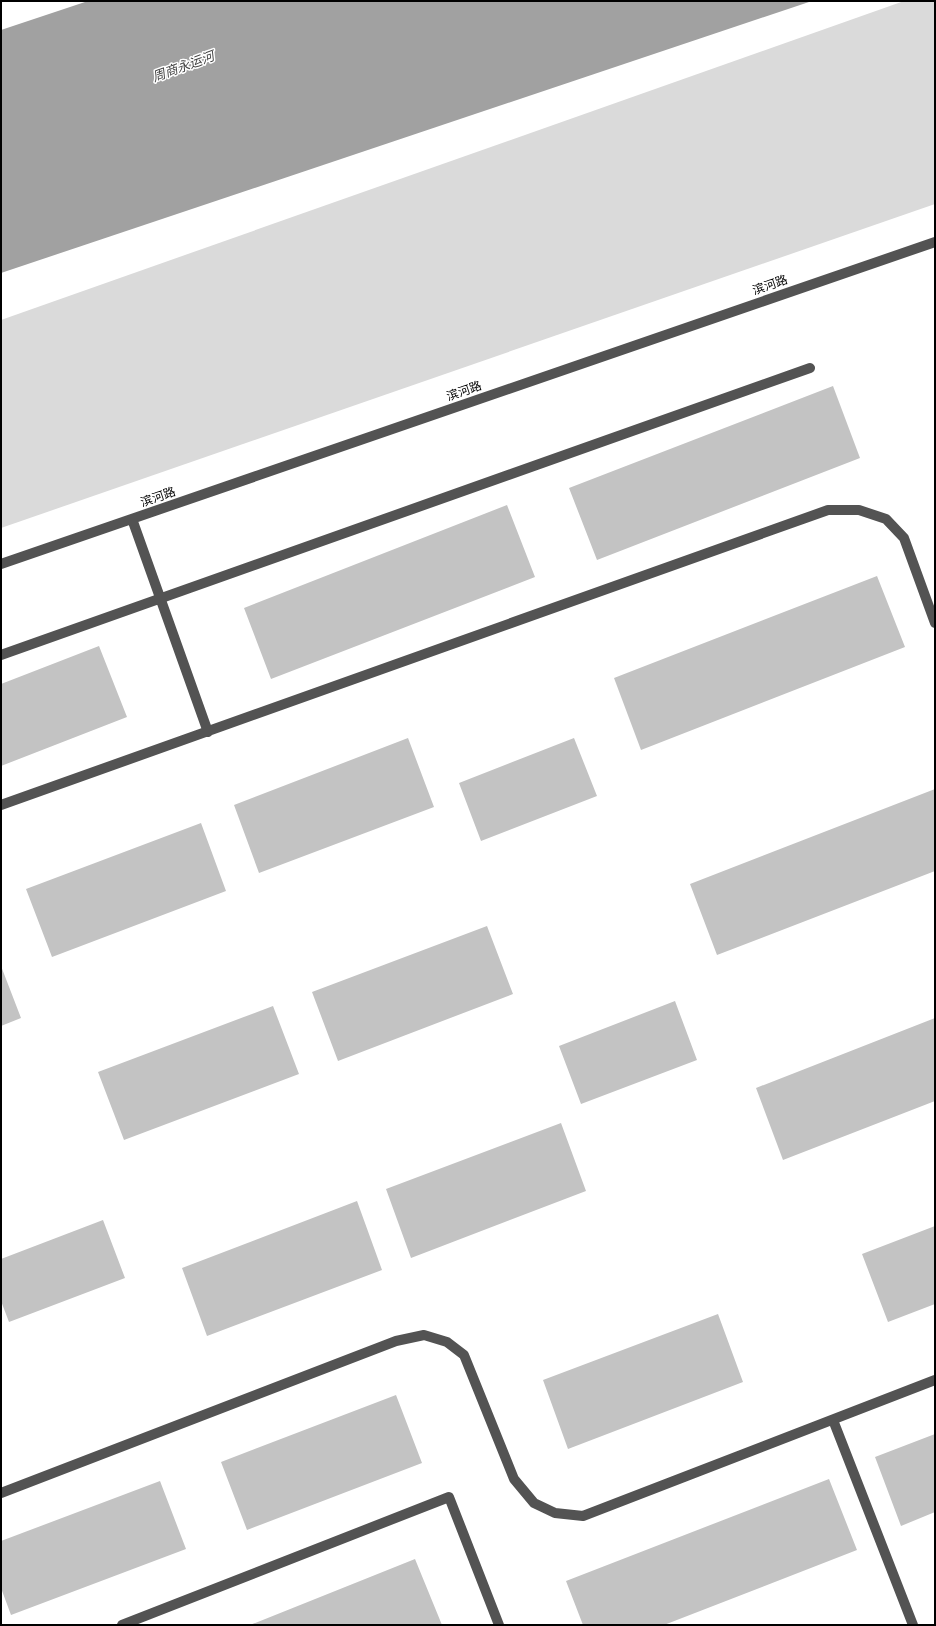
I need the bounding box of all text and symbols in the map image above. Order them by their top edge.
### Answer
water label: 周商永运河 [150,47,219,86]
street label: 滨河路 [751,273,790,298]
street label: 滨河路 [445,379,484,404]
street label: 滨河路 [139,485,178,510]

